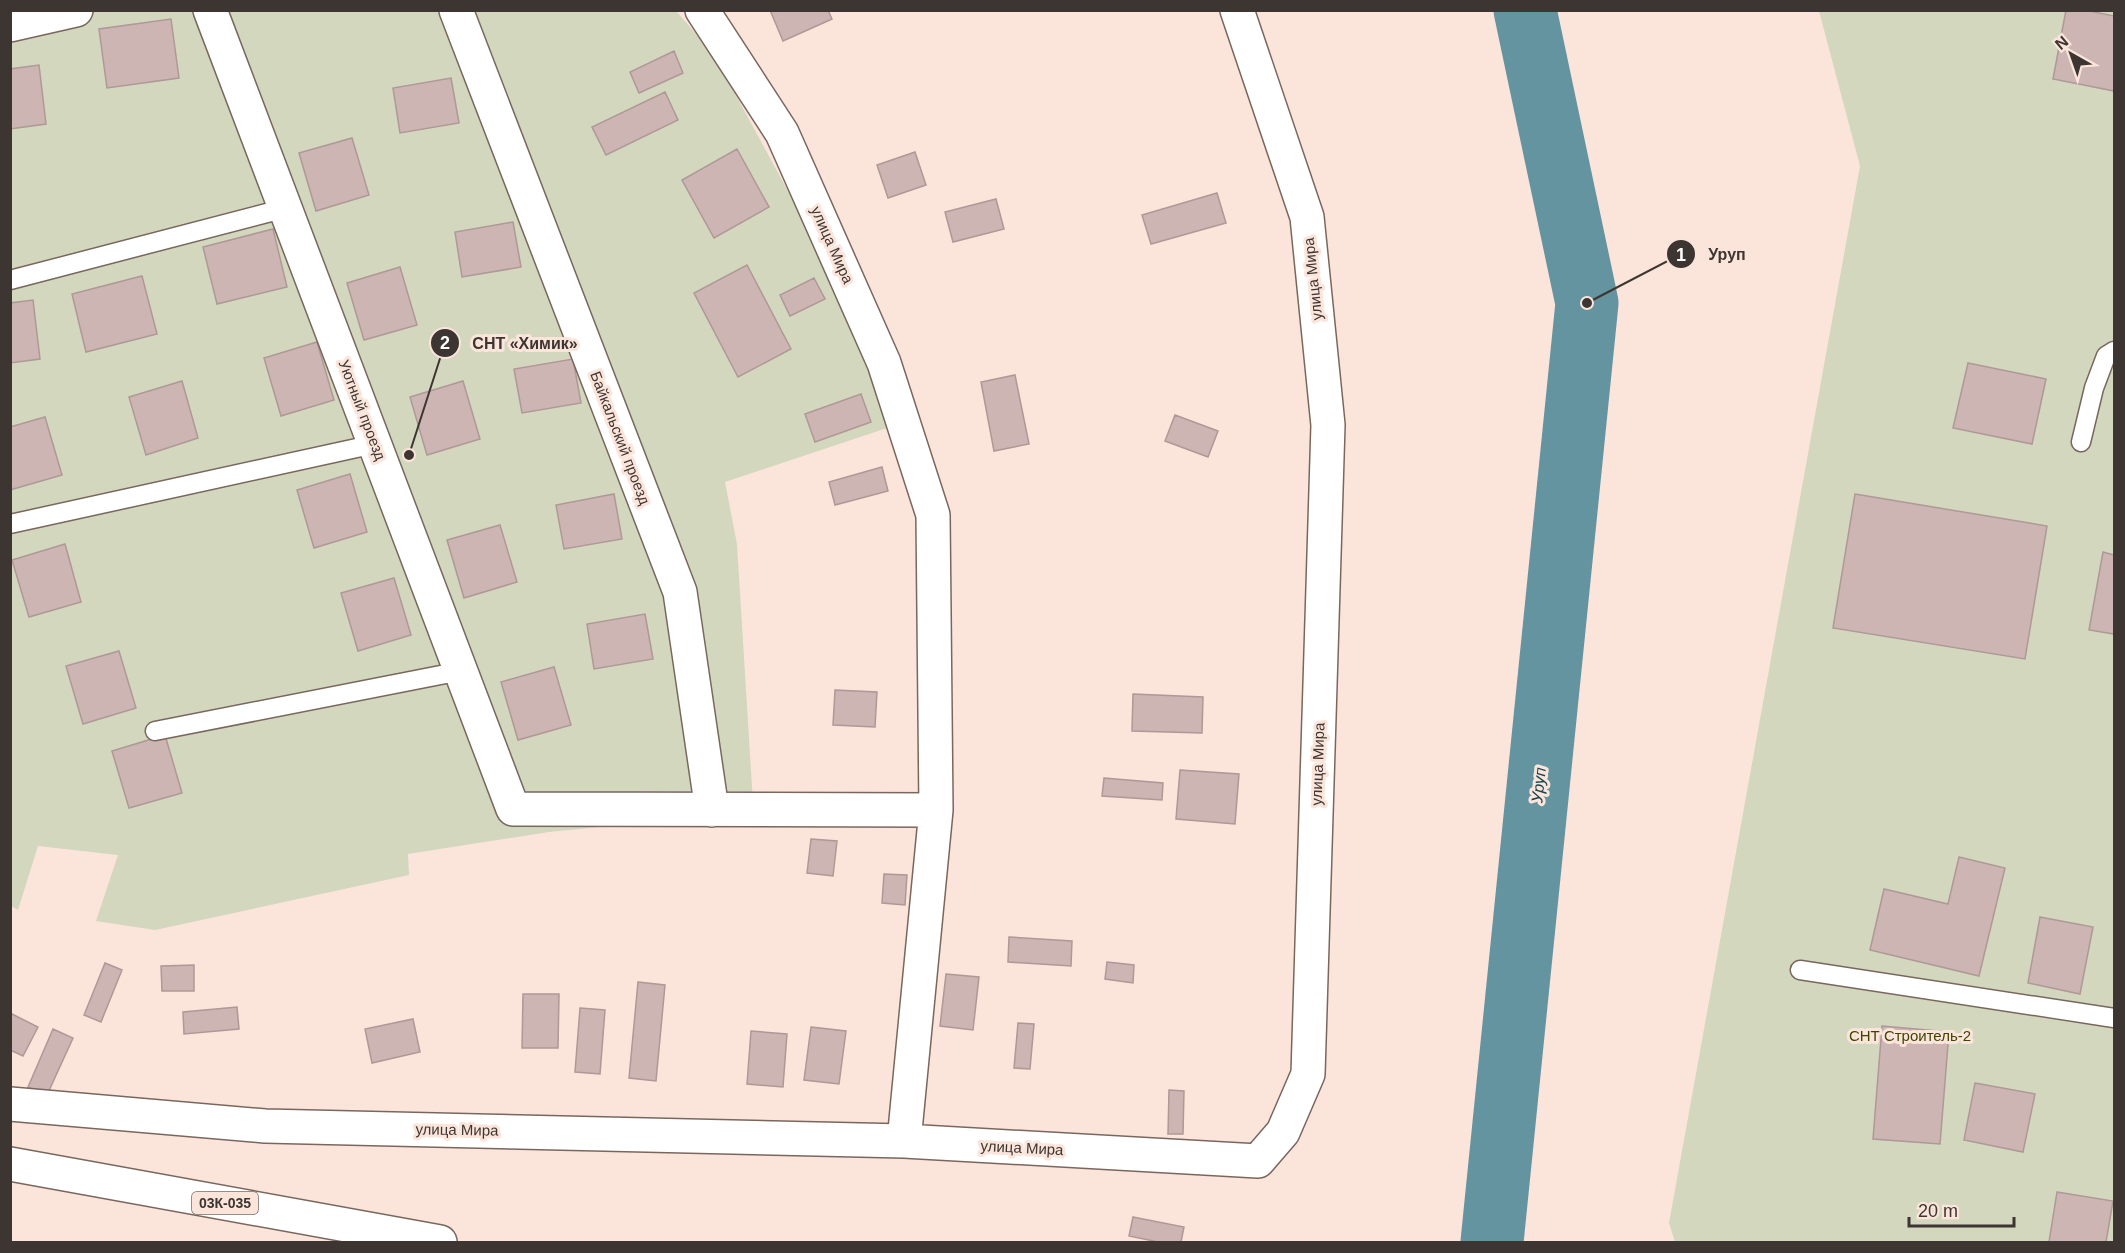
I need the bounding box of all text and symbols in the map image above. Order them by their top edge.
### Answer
north arrow [2041,24,2101,84]
text: N [2052,33,2072,53]
street label: улица Мира [808,203,857,287]
street label: улица Мира [1300,236,1325,321]
callout: Уруп [1666,237,1757,271]
text: 1 [1676,245,1686,265]
text: Уруп [1708,246,1746,263]
callout: СНТ «Химик» [430,326,589,360]
text: 2 [440,333,450,353]
text: СНТ «Химик» [472,335,578,352]
street label: Уютный проезд [335,357,390,463]
street label: Байкальский проезд [587,369,654,507]
street label: улица Мира [1308,722,1327,806]
water label: Уруп [1528,766,1549,804]
park label: СНТ Строитель-2 [1849,1027,1971,1044]
street label: улица Мира [415,1120,499,1139]
street label: улица Мира [980,1137,1065,1158]
scale bar [1909,1190,2014,1228]
road number: 03К-035 [192,1192,258,1214]
text: 20 m [1918,1201,1958,1221]

